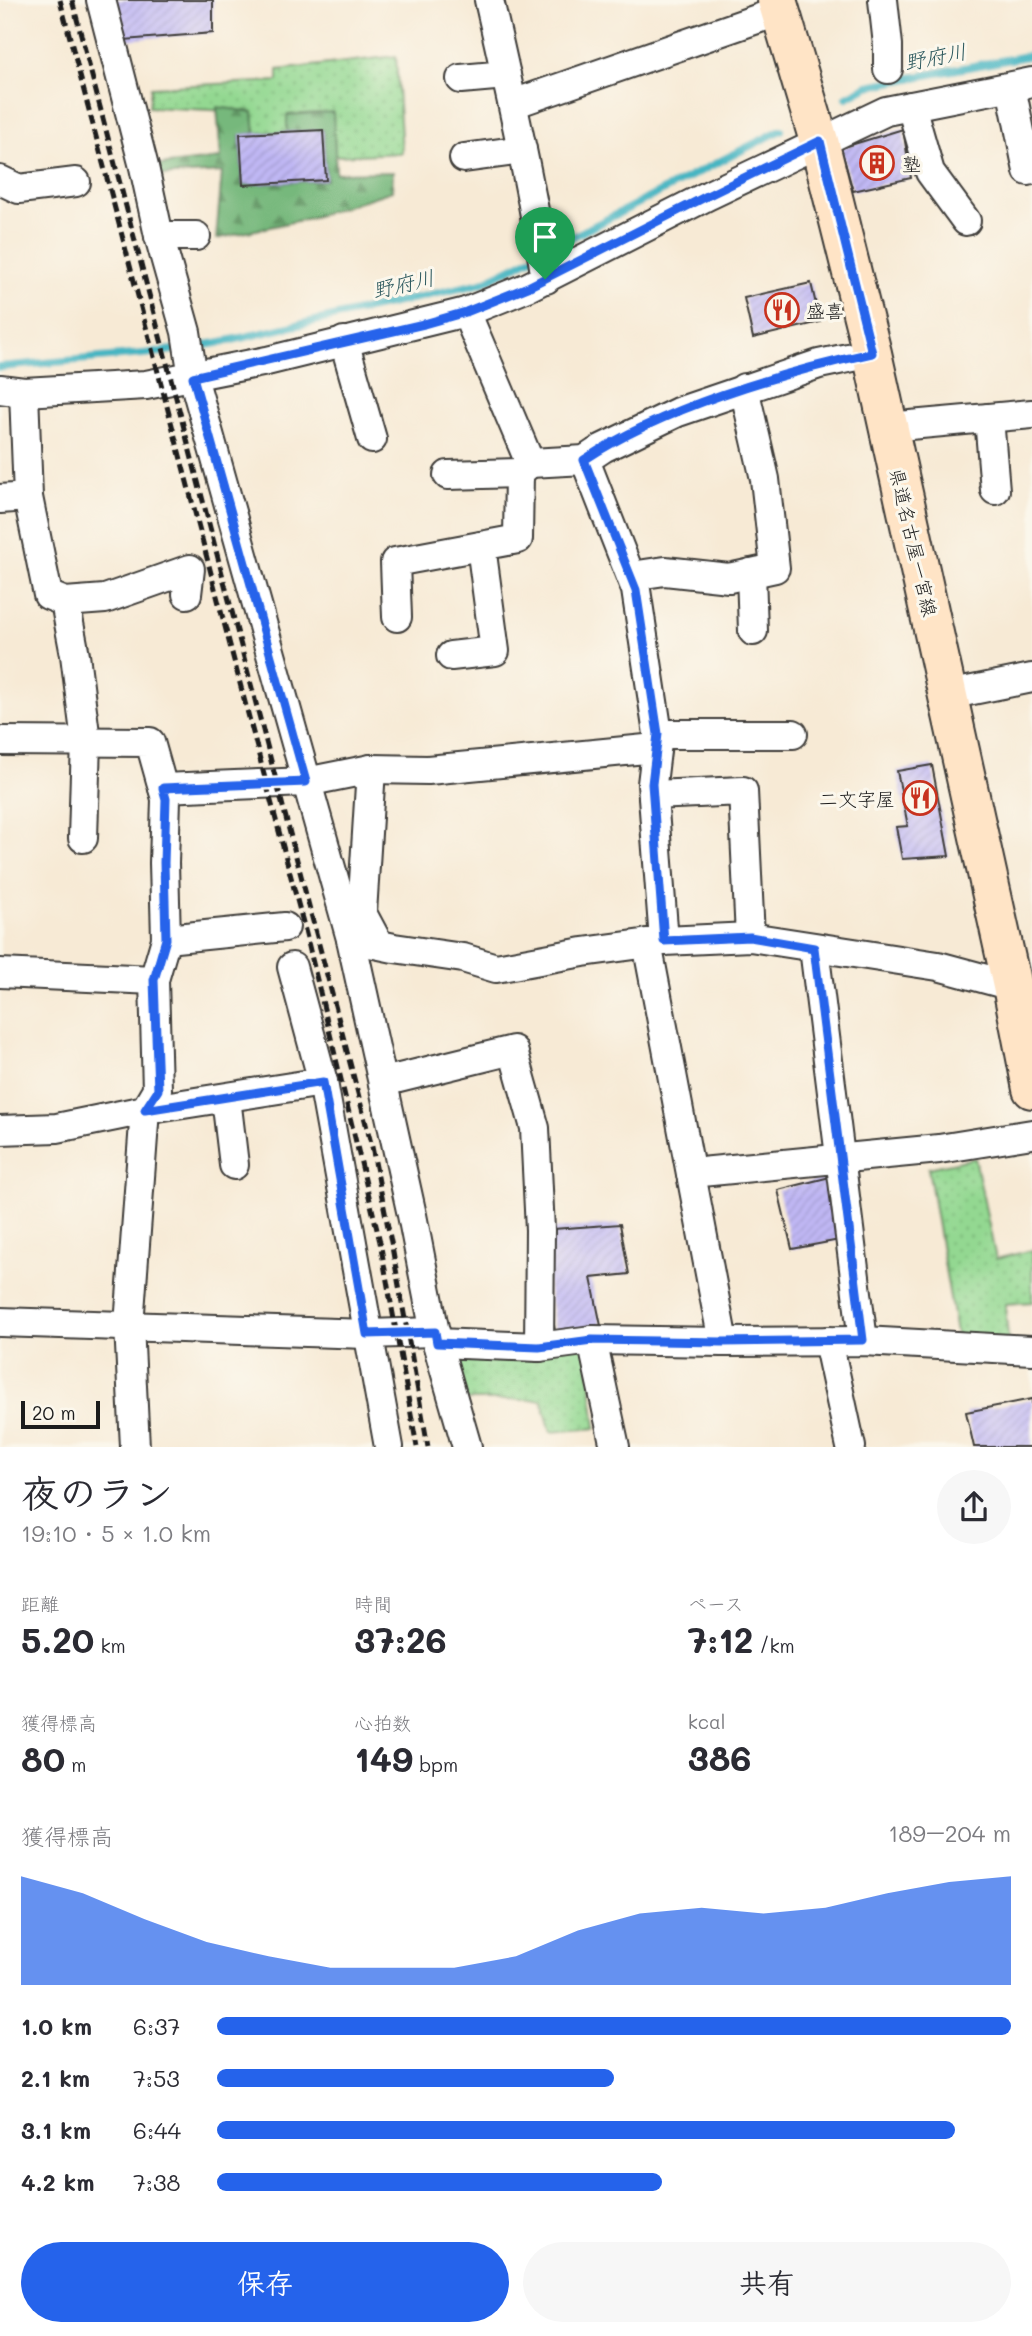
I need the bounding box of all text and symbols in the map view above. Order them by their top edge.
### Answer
water label: 野府川 [902,37,968,75]
building icon: 塾 [858,144,896,182]
place label: 塾 [902,151,921,176]
pin [515,207,575,279]
icon: arrive [526,218,564,256]
water label: 野府川 [369,263,437,303]
restaurant icon: 盛喜 [763,291,801,329]
place label: 盛喜 [806,298,844,323]
street label: 県道名古屋一宮線 [885,465,943,619]
restaurant icon: 二文字屋 [901,779,939,817]
place label: 二文字屋 [819,786,895,811]
scale bar [21,1398,100,1430]
text: 20 m [32,1400,76,1425]
text: 夜のラン [21,1467,173,1517]
button: share [937,1470,1011,1544]
text: 19:10 · 5 × 1.0 km [21,1518,211,1548]
text: 距離 [21,1591,59,1616]
text: 時間 [354,1591,392,1616]
text: ペース [688,1591,744,1616]
text: 5.20 [21,1616,94,1662]
text: 37:26 [354,1616,447,1662]
text: 7:12 [688,1616,753,1662]
text: km [94,1633,126,1658]
text: /km [753,1633,795,1658]
text: kcal [688,1709,726,1734]
text: 獲得標高 [21,1710,97,1735]
text: 心拍数 [354,1710,411,1735]
text: 386 [688,1734,752,1780]
text: 80 [21,1735,65,1781]
text: 149 [354,1735,413,1781]
text: m [65,1752,86,1777]
text: bpm [413,1752,458,1777]
text: 189–204 m [888,1818,1011,1848]
text: 獲得標高 [21,1821,113,1851]
text: 1.0 km [21,2011,92,2041]
text: 6:37 [133,2011,180,2041]
text: 2.1 km [21,2063,90,2093]
text: 7:53 [133,2063,180,2093]
text: 3.1 km [21,2115,91,2145]
text: 6:44 [133,2115,181,2145]
text: 4.2 km [21,2167,94,2197]
text: 7:38 [133,2167,180,2197]
button: 保存 [21,2242,509,2322]
button: 共有 [523,2242,1011,2322]

